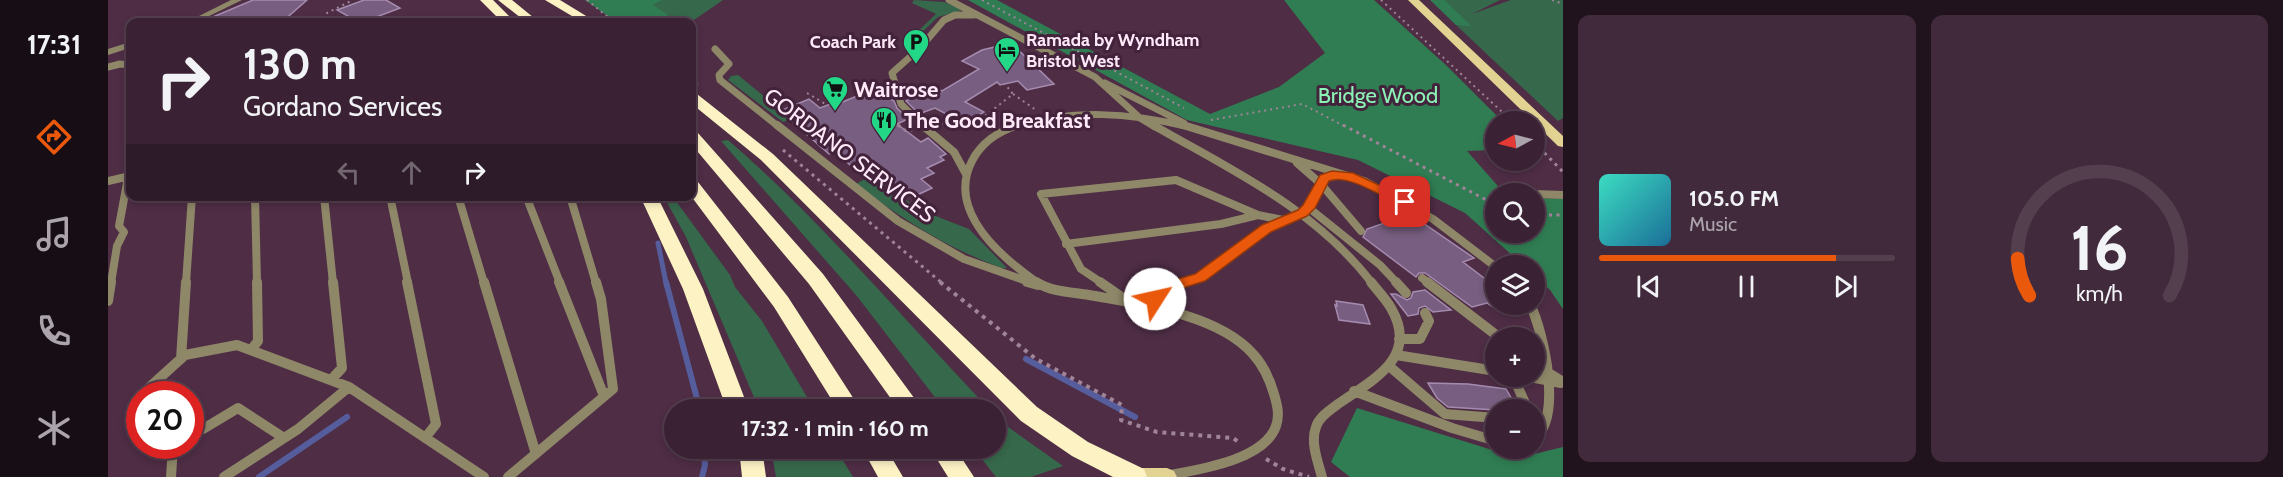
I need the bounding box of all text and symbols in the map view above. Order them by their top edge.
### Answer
parking icon: Coach Park [901,27,931,65]
text: 17:31 [27,28,81,61]
place label: Ramada by Wyndham Bristol West [1026,29,1199,72]
place label: Coach Park [810,31,896,53]
hotel icon: Ramada by Wyndham Bristol West [992,35,1022,73]
text: 130 m [243,38,357,90]
icon: right [144,42,222,120]
supermarket icon: Waitrose [820,74,850,112]
place label: Waitrose [854,76,938,103]
street label: GORDANO SERVICES [759,82,941,229]
park label: Bridge Wood [1318,82,1438,109]
text: Gordano Services [243,90,442,123]
restaurant icon: The Good Breakfast [869,105,899,143]
place label: The Good Breakfast [904,107,1091,134]
north arrow [1485,111,1545,171]
map controls [1485,111,1545,459]
icon: directions [33,116,75,158]
icon: left [332,156,365,189]
icon: ahead [395,156,428,189]
icon: right [458,156,491,189]
pin [1379,176,1430,227]
button: search [1485,183,1545,243]
icon: arrive [1388,185,1421,218]
text: 105.0 FM [1689,185,1779,212]
text: 16 [2070,210,2128,286]
text: Music [1689,212,1737,236]
icon: music [33,213,75,255]
button: layers [1485,255,1545,315]
position arrow [1123,267,1187,331]
icon: previous [1632,270,1665,303]
icon: pause [1730,270,1763,303]
icon: next [1829,270,1862,303]
text: km/h [2076,280,2123,306]
icon: phone [33,310,75,352]
button: + [1485,327,1545,387]
speed limit sign: 20 [126,381,204,459]
button: − [1485,399,1545,459]
icon: climate [33,407,75,449]
text: 17:32 · 1 min · 160 m [741,415,929,442]

